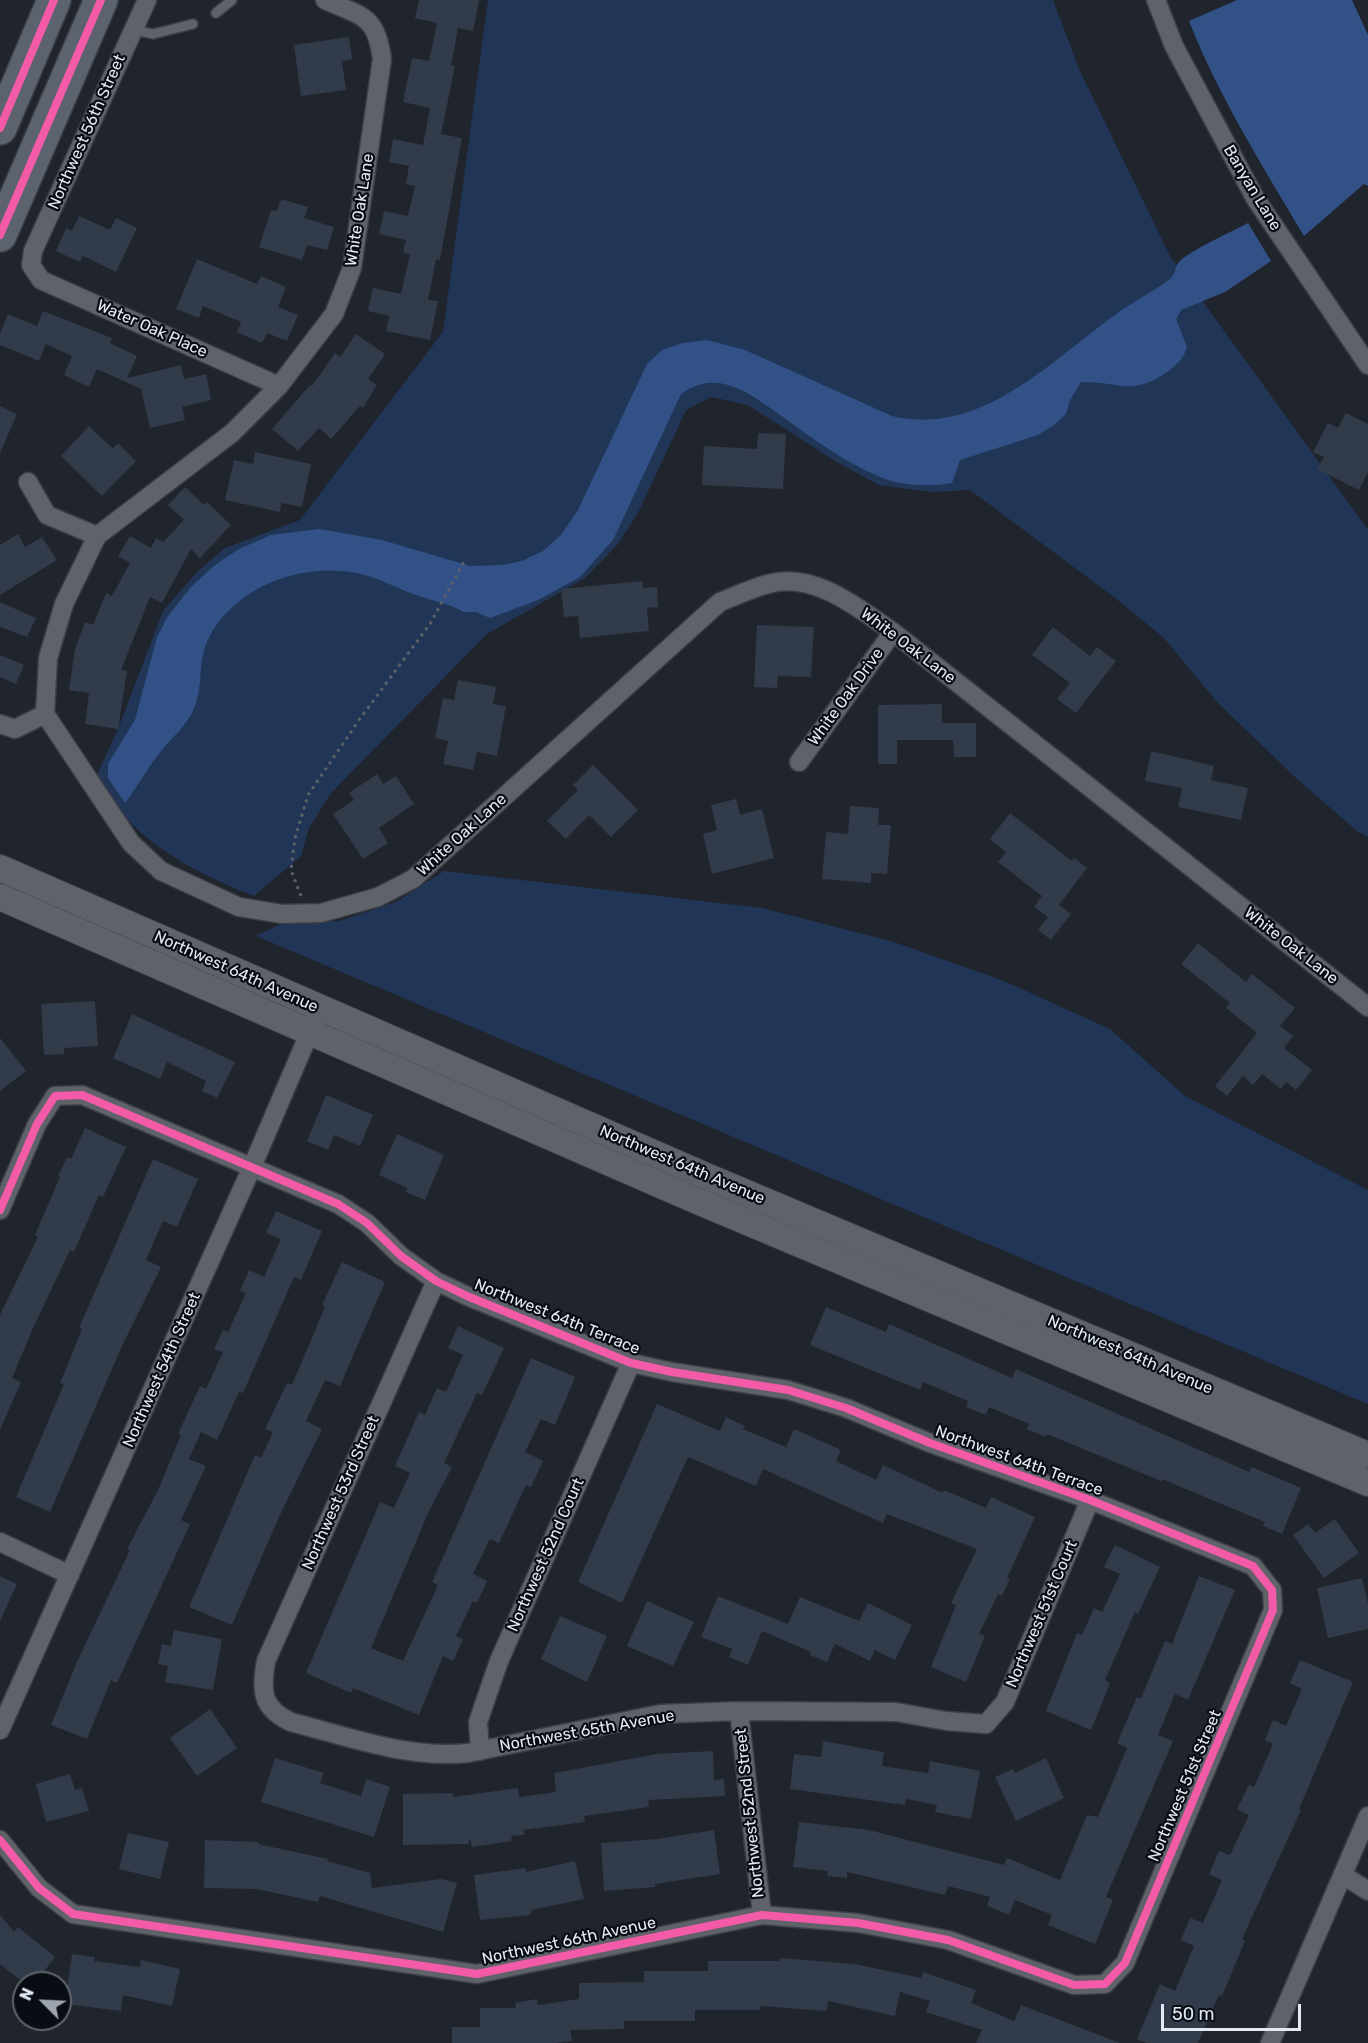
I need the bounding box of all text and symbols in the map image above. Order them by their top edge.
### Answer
street label: Northwest 56th Street [44,52,130,212]
street label: Banyan Lane [1219,142,1285,234]
street label: White Oak Lane [342,152,378,268]
street label: Water Oak Place [94,296,210,362]
street label: White Oak Lane [857,604,959,688]
street label: White Oak Drive [804,644,888,750]
street label: White Oak Lane [413,790,511,880]
street label: White Oak Lane [1240,903,1342,989]
street label: Northwest 64th Avenue [151,927,321,1017]
street label: Northwest 64th Avenue [596,1121,768,1209]
street label: Northwest 64th Terrace [471,1275,643,1359]
street label: Northwest 54th Street [119,1289,205,1451]
street label: Northwest 64th Avenue [1044,1311,1216,1399]
street label: Northwest 53rd Street [298,1413,384,1573]
street label: Northwest 64th Terrace [933,1422,1105,1500]
street label: Northwest 52nd Court [503,1475,589,1635]
street label: Northwest 51st Court [1002,1537,1082,1691]
street label: Northwest 65th Avenue [498,1706,676,1756]
street label: Northwest 51st Street [1144,1707,1226,1865]
street label: Northwest 52nd Street [732,1727,768,1899]
street label: Northwest 66th Avenue [480,1913,658,1969]
north arrow [12,1971,72,2031]
text: N [16,1985,38,2003]
scale bar [1164,1992,1304,2030]
text: 50 m [1172,2003,1215,2025]

